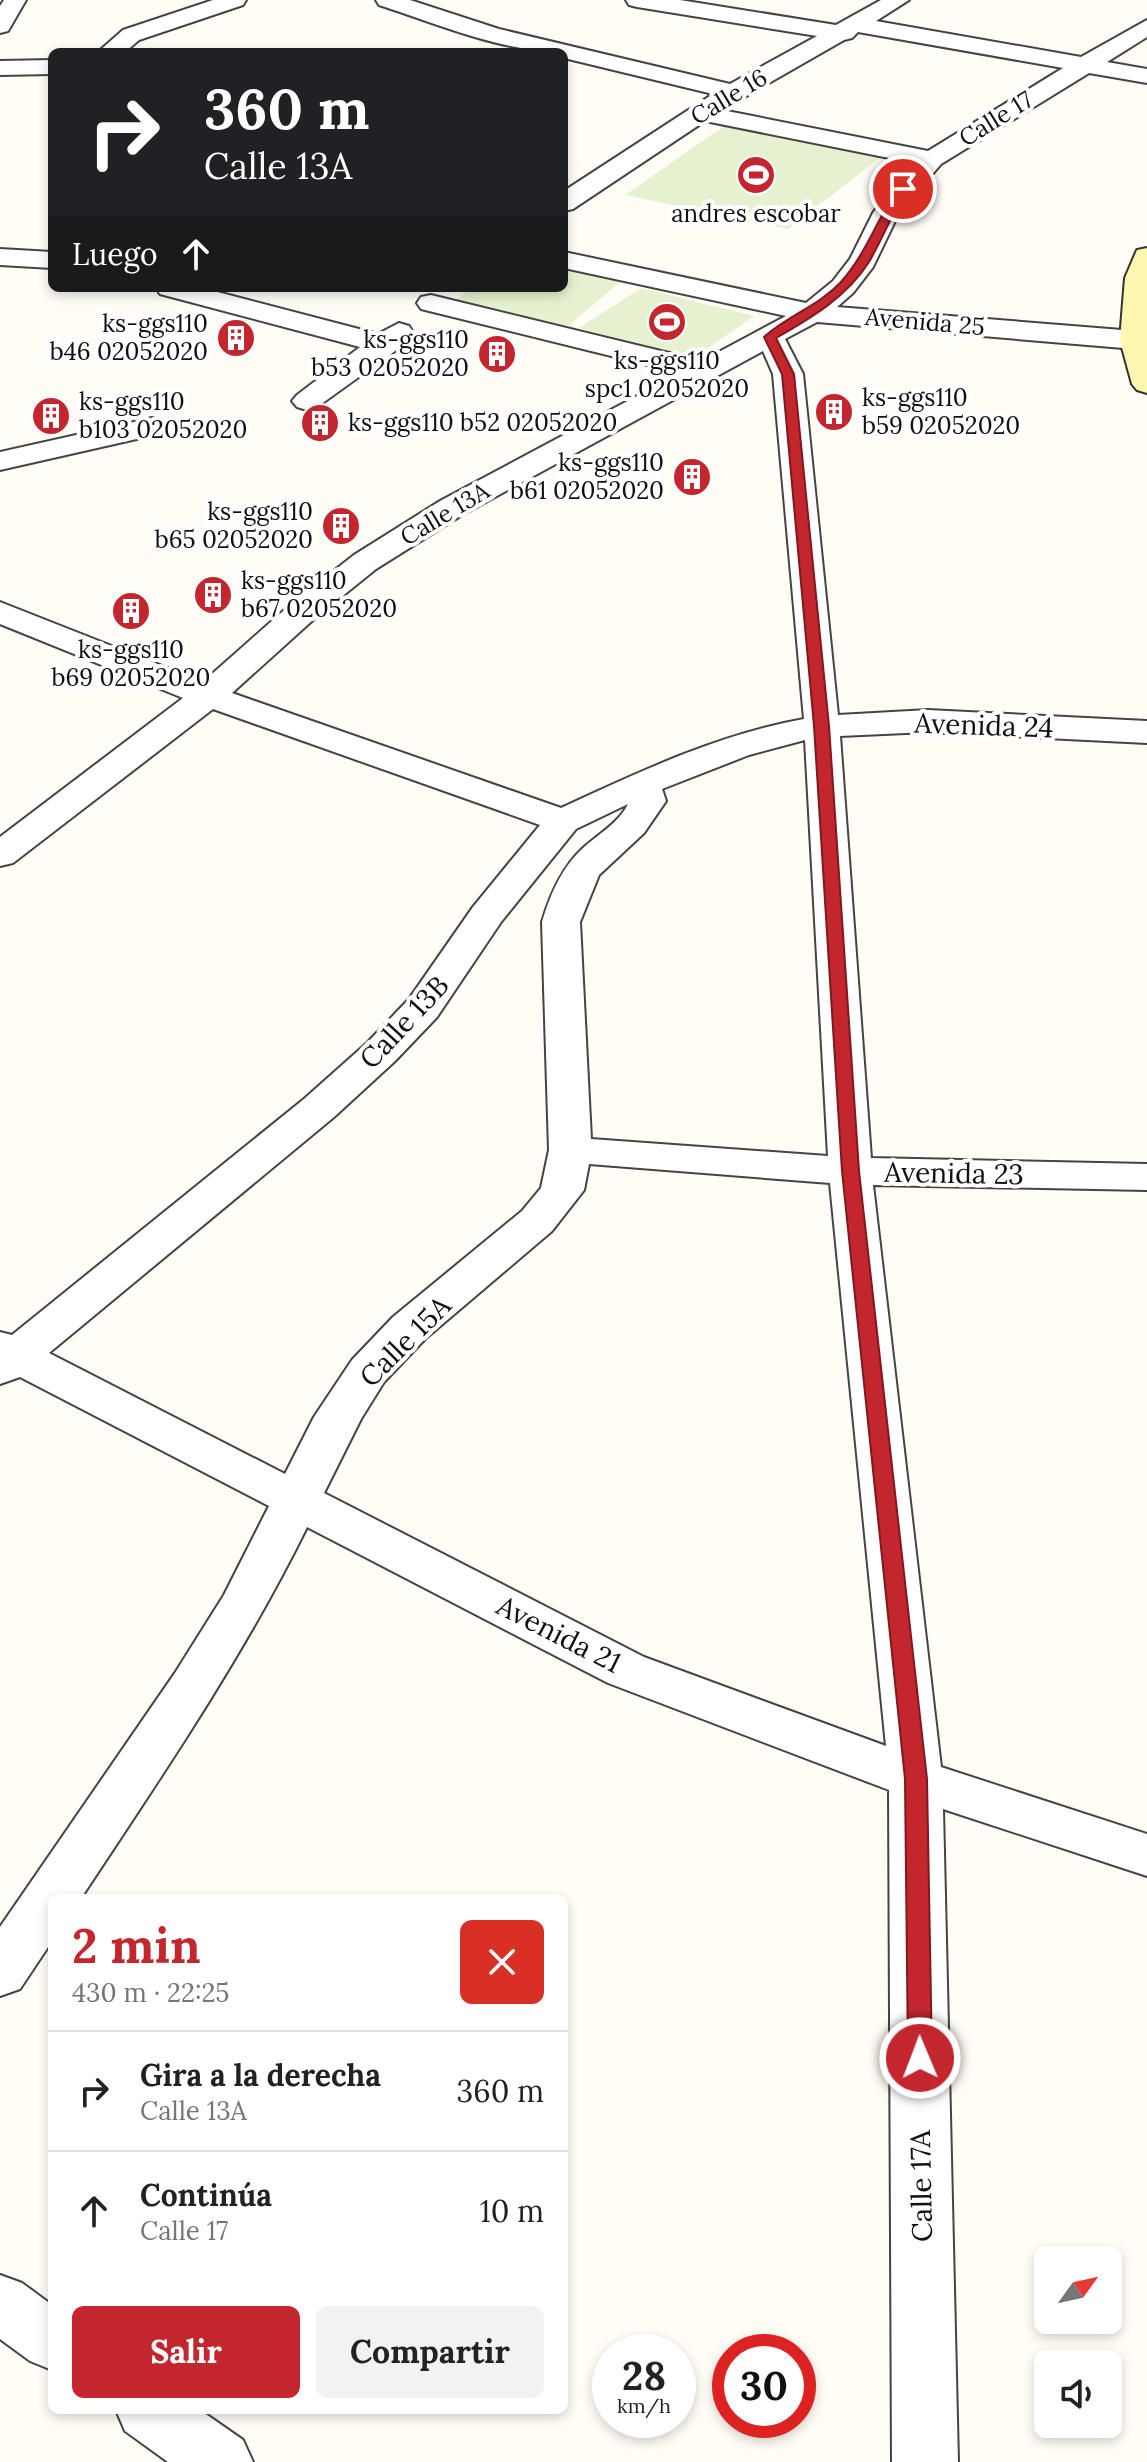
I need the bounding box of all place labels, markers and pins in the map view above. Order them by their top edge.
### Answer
sports icon: andres escobar [735,154,777,196]
pin [869,155,937,223]
place label: andres escobar [671,198,841,229]
sports icon: ks-ggs110 spc1 02052020 [646,301,688,343]
place label: ks-ggs110 b46 02052020 [50,308,208,367]
building icon: ks-ggs110 b46 02052020 [215,317,257,359]
place label: ks-ggs110 b53 02052020 [311,324,469,383]
building icon: ks-ggs110 b53 02052020 [476,333,518,375]
place label: ks-ggs110 spc1 02052020 [585,345,749,404]
place label: ks-ggs110 b59 02052020 [862,382,1020,441]
place label: ks-ggs110 b103 02052020 [79,386,247,445]
building icon: ks-ggs110 b59 02052020 [813,391,855,433]
building icon: ks-ggs110 b103 02052020 [30,395,72,437]
building icon: ks-ggs110 b52 02052020 [299,402,341,444]
place label: ks-ggs110 b52 02052020 [348,407,617,438]
place label: ks-ggs110 b61 02052020 [510,447,664,506]
building icon: ks-ggs110 b61 02052020 [671,456,713,498]
place label: ks-ggs110 b65 02052020 [155,496,313,555]
building icon: ks-ggs110 b65 02052020 [320,505,362,547]
place label: ks-ggs110 b67 02052020 [241,565,397,624]
building icon: ks-ggs110 b67 02052020 [192,574,234,616]
building icon: ks-ggs110 b69 02052020 [110,590,152,632]
place label: ks-ggs110 b69 02052020 [51,634,211,693]

